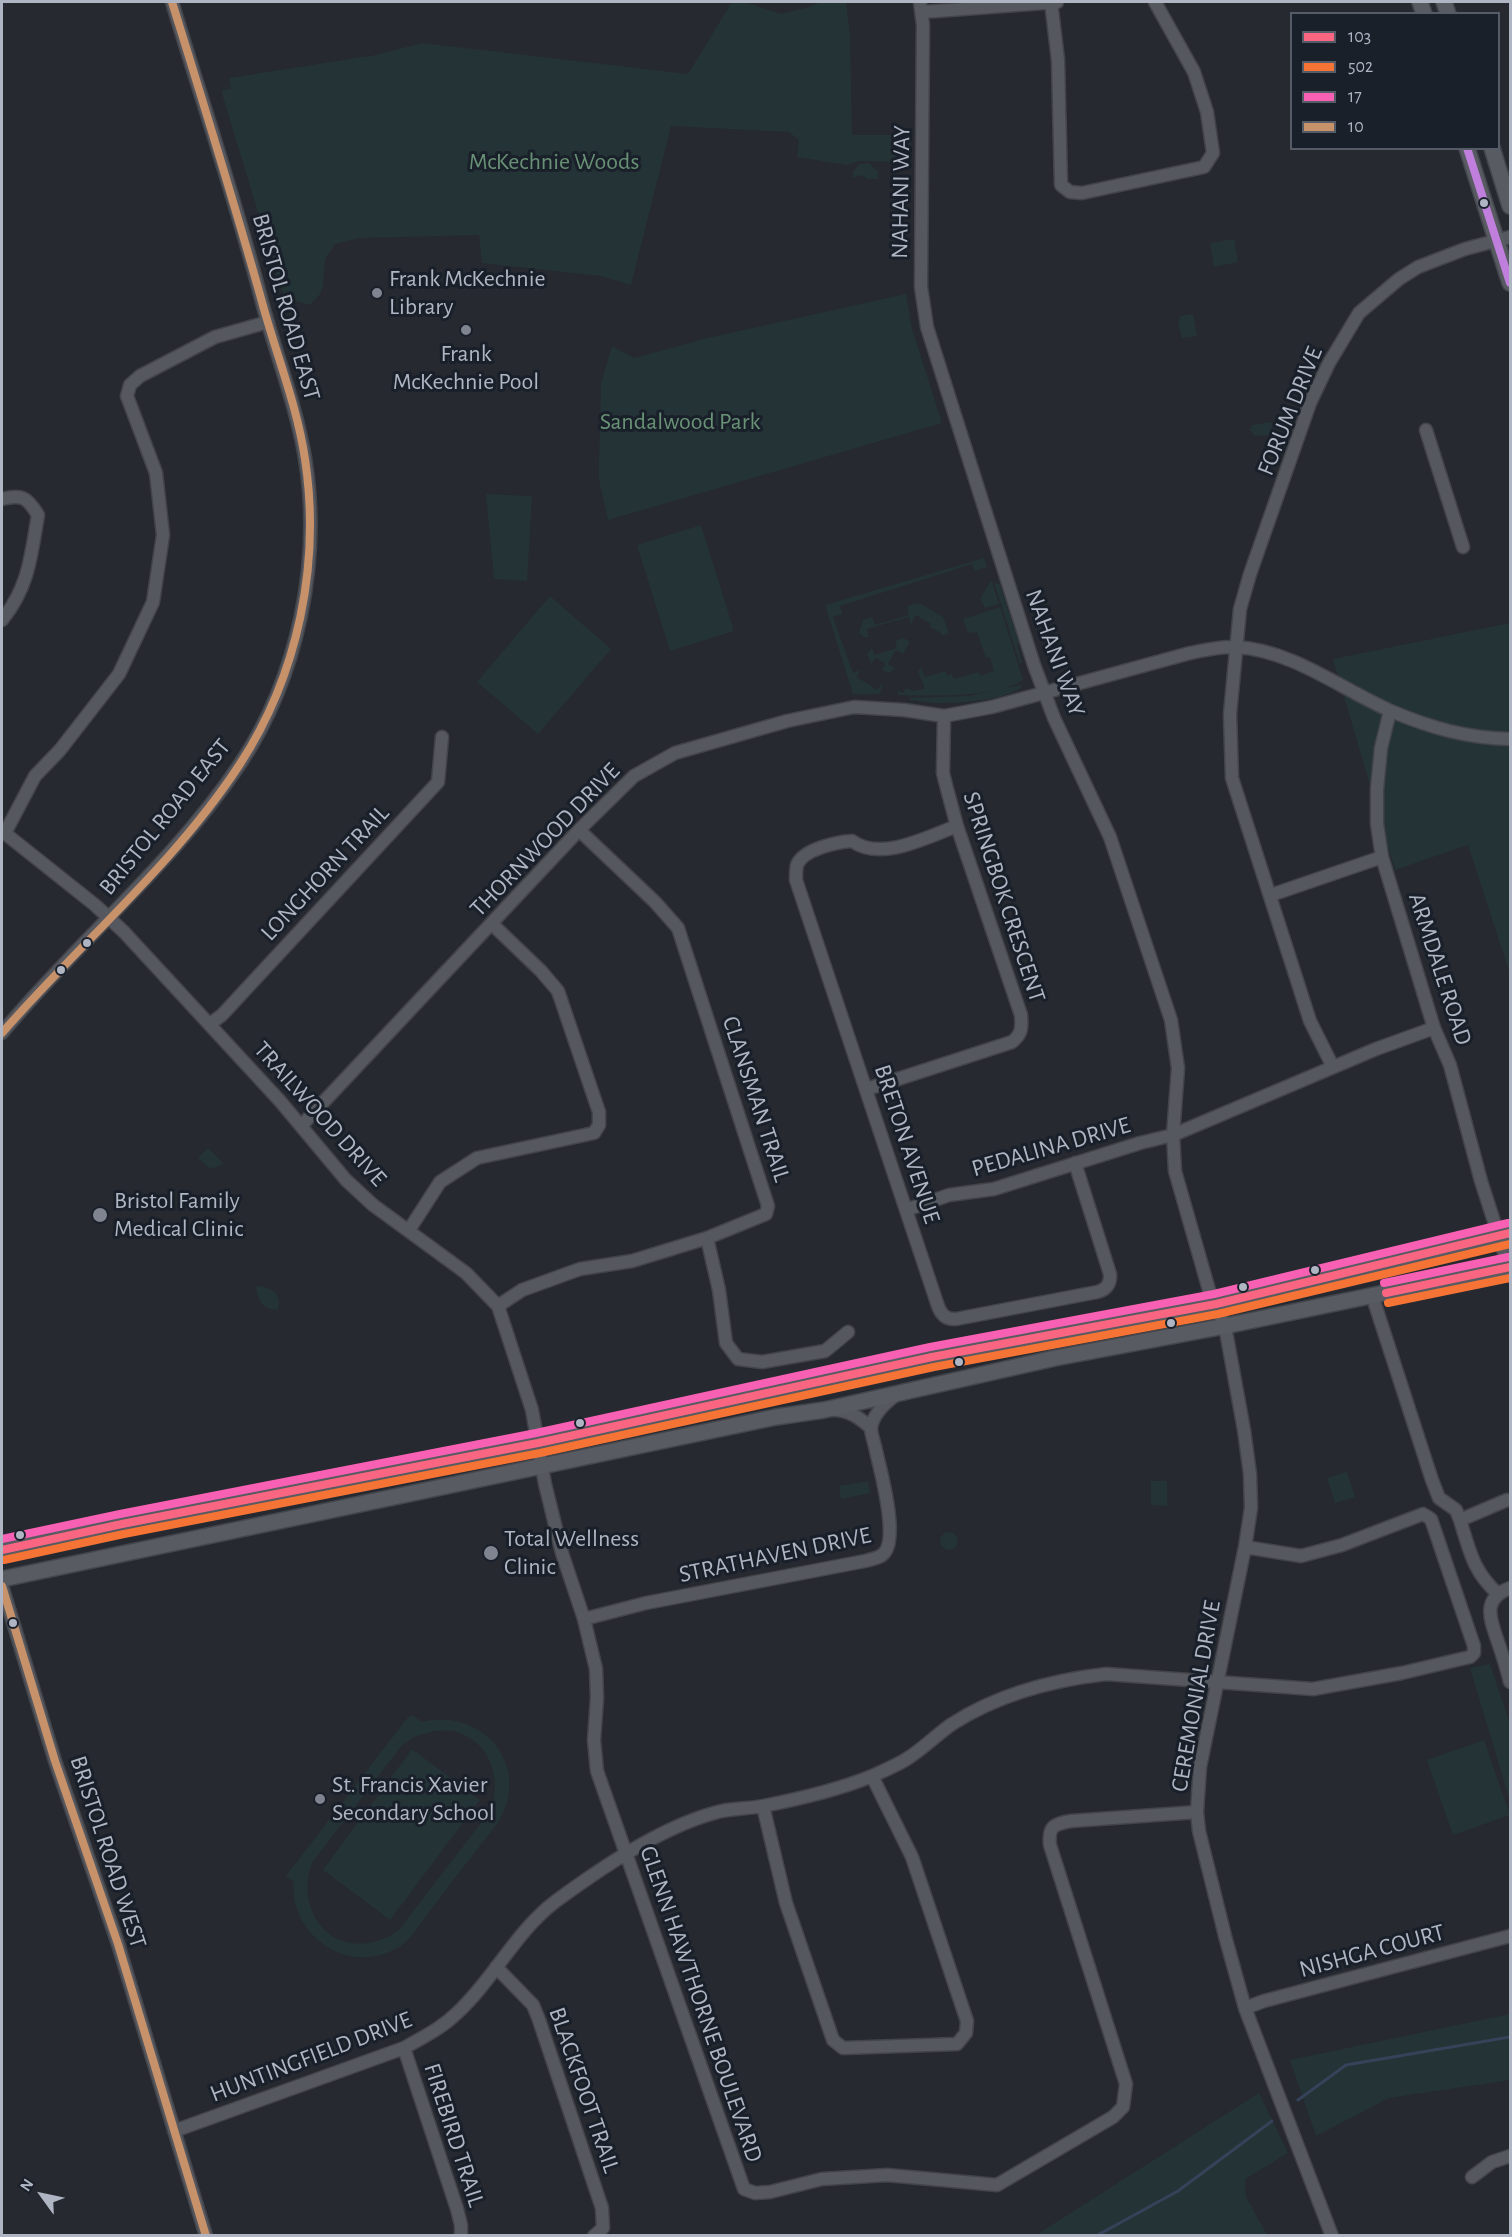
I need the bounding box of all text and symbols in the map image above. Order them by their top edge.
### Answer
legend [1290,12,1500,150]
text: 103 [1348,28,1371,46]
text: 502 [1348,58,1373,76]
text: 17 [1348,88,1362,106]
text: 10 [1348,118,1364,136]
street label: NAHANI WAY [885,125,917,259]
park label: McKechnie Woods [469,148,639,176]
unlabelled marker [1478,197,1490,209]
street label: BRISTOL ROAD EAST [246,210,326,404]
place label: Frank McKechnie Library [389,265,546,321]
marker: Frank McKechnie Library [370,286,384,300]
marker: Frank McKechnie Pool [459,323,473,337]
place label: Frank McKechnie Pool [393,340,539,396]
street label: FORUM DRIVE [1251,342,1329,480]
park label: Sandalwood Park [600,408,760,436]
street label: NAHANI WAY [1019,585,1091,721]
street label: BRISTOL ROAD EAST [93,733,237,901]
street label: THORNWOOD DRIVE [464,757,626,923]
street label: SPRINGBOK CRESCENT [956,788,1052,1006]
street label: LONGHORN TRAIL [255,799,395,947]
street label: ARMDALE ROAD [1402,889,1478,1049]
unlabelled marker [81,937,93,949]
unlabelled marker [55,964,67,976]
street label: CLANSMAN TRAIL [716,1012,796,1186]
street label: TRAILWOOD DRIVE [247,1036,393,1192]
street label: BRETON AVENUE [868,1061,946,1227]
street label: PEDALINA DRIVE [968,1111,1134,1183]
place label: Bristol Family Medical Clinic [114,1187,243,1243]
marker: Bristol Family Medical Clinic [91,1206,109,1224]
unlabelled marker [1309,1264,1321,1276]
unlabelled marker [1237,1281,1249,1293]
unlabelled marker [1165,1317,1177,1329]
unlabelled marker [953,1356,965,1368]
unlabelled marker [574,1417,586,1429]
street label: STRATHAVEN DRIVE [676,1521,874,1589]
place label: Total Wellness Clinic [504,1525,639,1581]
unlabelled marker [14,1529,26,1541]
marker: Total Wellness Clinic [482,1544,500,1562]
street label: CEREMONIAL DRIVE [1165,1598,1227,1794]
unlabelled marker [7,1617,19,1629]
street label: BRISTOL ROAD WEST [63,1752,153,1952]
place label: St. Francis Xavier Secondary School [332,1771,495,1827]
marker: St. Francis Xavier Secondary School [313,1792,327,1806]
street label: GLENN HAWTHORNE BOULEVARD [633,1842,769,2166]
street label: NISHGA COURT [1296,1918,1448,1984]
street label: BLACKFOOT TRAIL [542,2004,626,2176]
street label: HUNTINGFIELD DRIVE [206,2005,416,2109]
street label: FIREBIRD TRAIL [417,2060,491,2210]
north arrow [12,2165,72,2225]
text: N [17,2176,37,2194]

